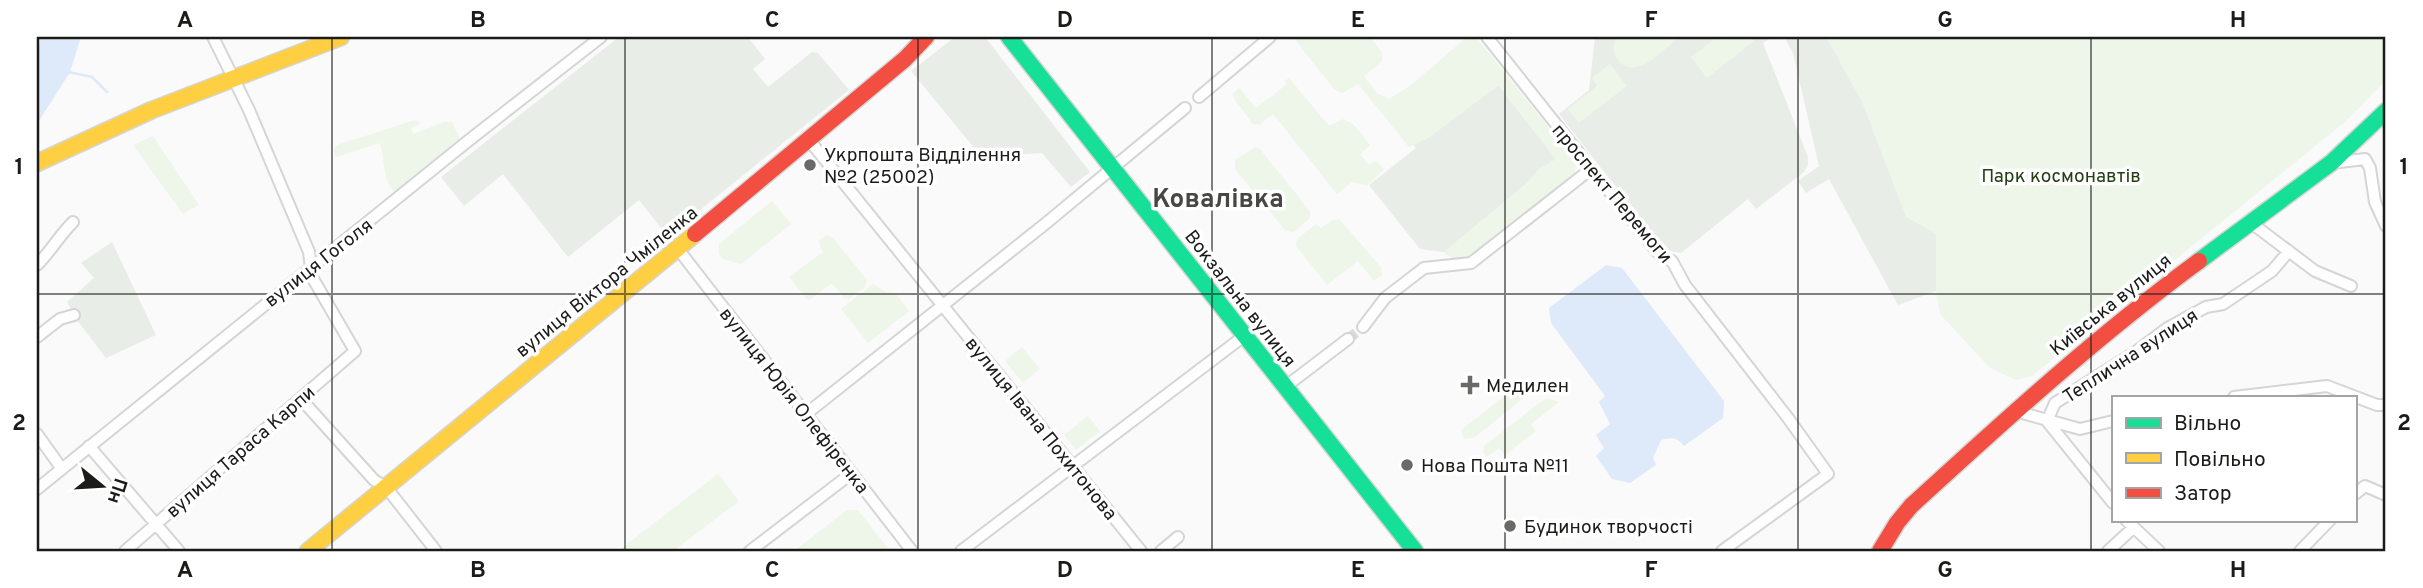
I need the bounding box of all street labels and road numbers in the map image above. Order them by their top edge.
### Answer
street label: проспект Перемоги [1546,119,1677,269]
street label: вулиця Віктора Чміленка [511,202,703,363]
street label: вулиця Гоголя [260,214,378,313]
street label: Вокзальна вулиця [1178,226,1300,373]
street label: Київська вулиця [2046,249,2177,362]
street label: вулиця Юрія Олефіренка [713,303,874,499]
street label: Теплична вулиця [2059,304,2203,409]
street label: вулиця Івана Похитонова [959,333,1122,526]
street label: вулиця Тараса Карпи [162,381,321,524]

